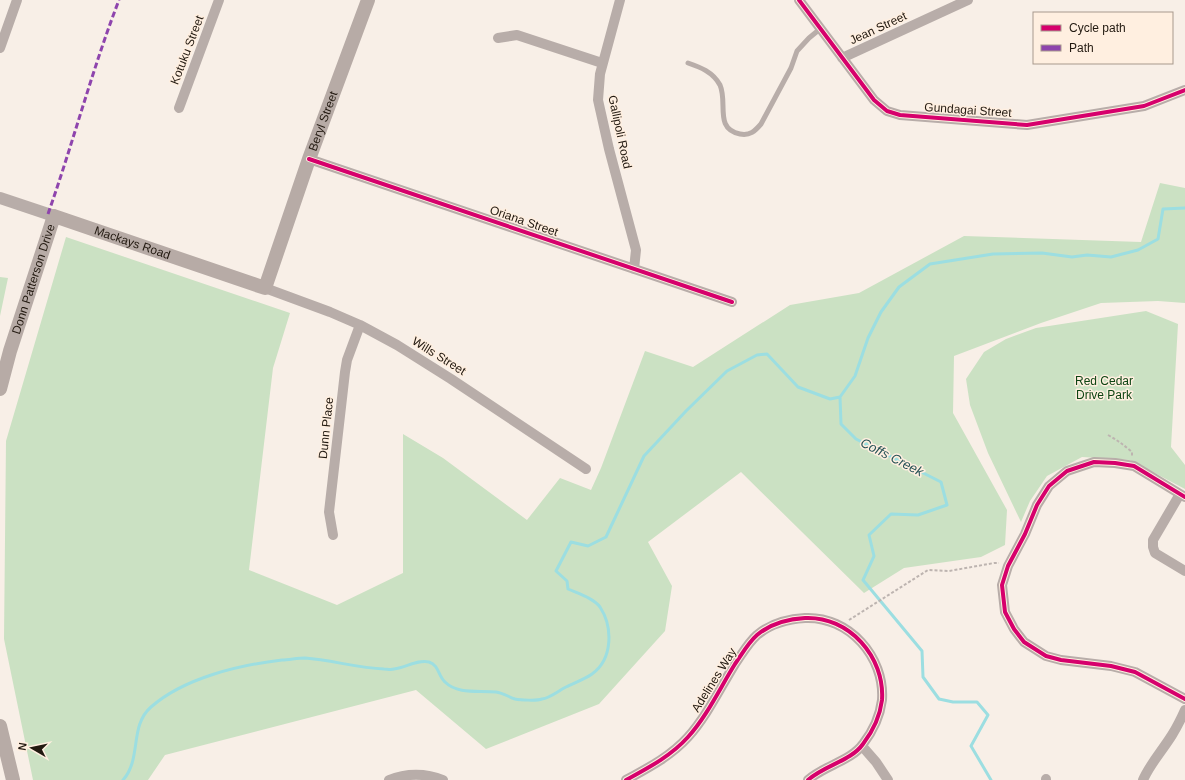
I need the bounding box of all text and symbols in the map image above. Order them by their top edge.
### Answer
street label: Jean Street [847,8,909,47]
legend [1033,12,1173,64]
street label: Kotuku Street [167,13,207,86]
text: Cycle path [1069,21,1126,35]
text: Path [1069,41,1094,55]
street label: Beryl Street [306,89,341,153]
street label: Gallipoli Road [605,94,635,170]
street label: Gundagai Street [924,100,1013,120]
street label: Oriana Street [488,203,561,239]
street label: Donn Patterson Drive [9,222,58,336]
street label: Mackays Road [92,223,172,262]
street label: Wills Street [410,334,469,378]
park label: Red Cedar Drive Park [1075,374,1133,402]
street label: Dunn Place [316,396,336,460]
water label: Coffs Creek [858,435,927,480]
street label: Adelines Way [689,645,739,715]
north arrow [12,728,52,768]
text: N [16,742,29,751]

